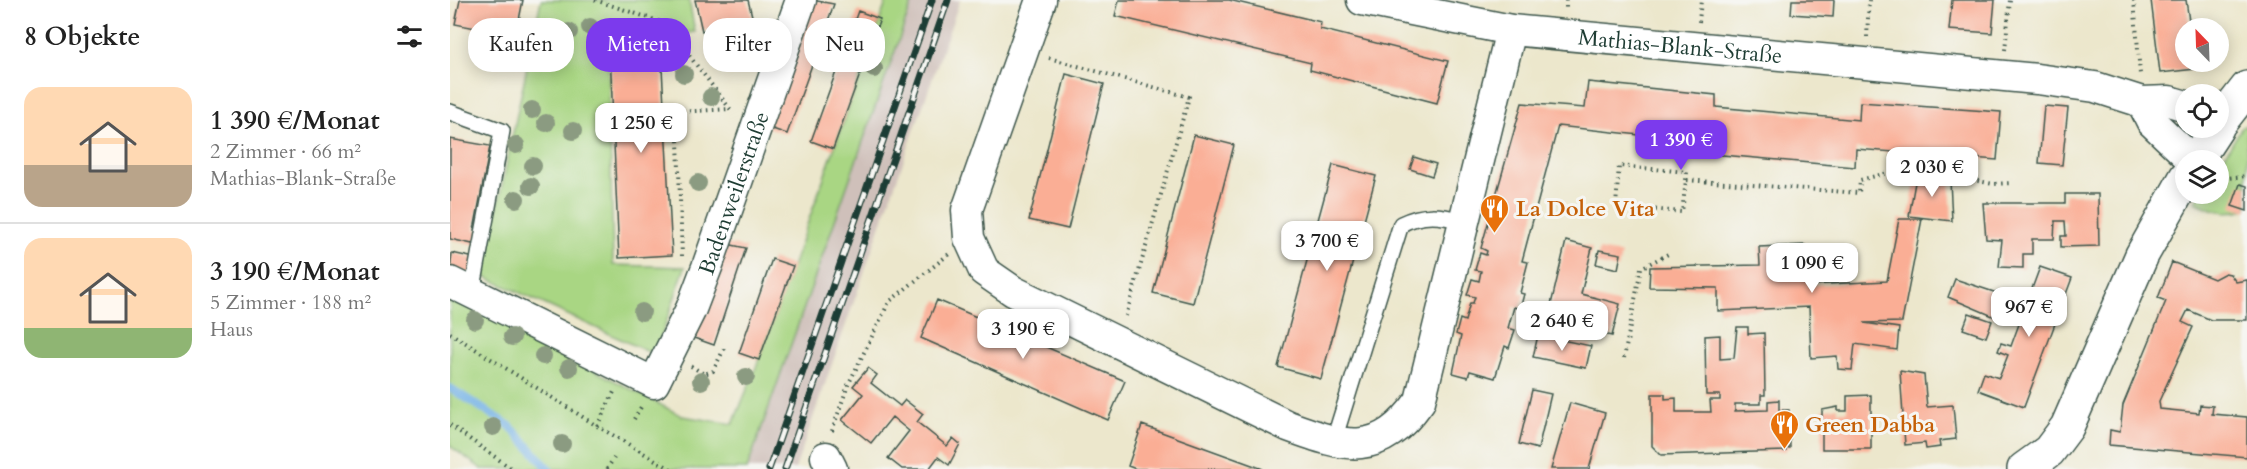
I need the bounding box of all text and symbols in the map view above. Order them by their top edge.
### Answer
chip: Kaufen [468,18,574,72]
chip: Mieten [586,18,691,72]
chip: Filter [703,18,792,72]
chip: Neu [804,18,885,72]
north arrow [2175,18,2229,72]
map controls [2175,18,2229,204]
text: 8 Objekte [24,19,140,54]
icon: filters [393,20,426,53]
street label: Mathias-Blank-Straße [1577,22,1784,71]
button: locate [2175,84,2229,138]
text: 1 390 €/Monat [210,103,380,138]
pin: 1 250 € [586,103,696,154]
street label: Badenweilerstraße [692,107,777,279]
text: 1 250 € [609,109,673,136]
icon: home [72,111,144,183]
pin: 1 390 € [1626,120,1736,171]
text: 1 390 € [1649,126,1713,153]
text: 2 Zimmer · 66 m² [210,138,361,165]
pin: 2 030 € [1877,147,1987,198]
button: layers [2175,150,2229,204]
text: 2 030 € [1900,153,1964,180]
text: Mathias-Blank-Straße [210,165,396,192]
restaurant icon: La Dolce Vita [1479,192,1511,234]
place label: La Dolce Vita [1516,194,1655,224]
pin: 3 700 € [1272,221,1382,272]
text: 3 700 € [1295,227,1359,254]
pin: 1 090 € [1757,243,1867,294]
text: 1 090 € [1780,249,1844,276]
text: 3 190 €/Monat [210,254,380,289]
icon: home [72,262,144,334]
pin: 967 € [1987,287,2071,338]
text: 5 Zimmer · 188 m² [210,289,371,316]
text: 967 € [2005,293,2053,320]
pin: 2 640 € [1507,301,1617,352]
text: 2 640 € [1530,307,1594,334]
pin: 3 190 € [968,309,1078,360]
text: 3 190 € [991,315,1055,342]
text: Haus [210,316,253,343]
restaurant icon: Green Dabba [1768,408,1800,450]
place label: Green Dabba [1805,410,1935,440]

